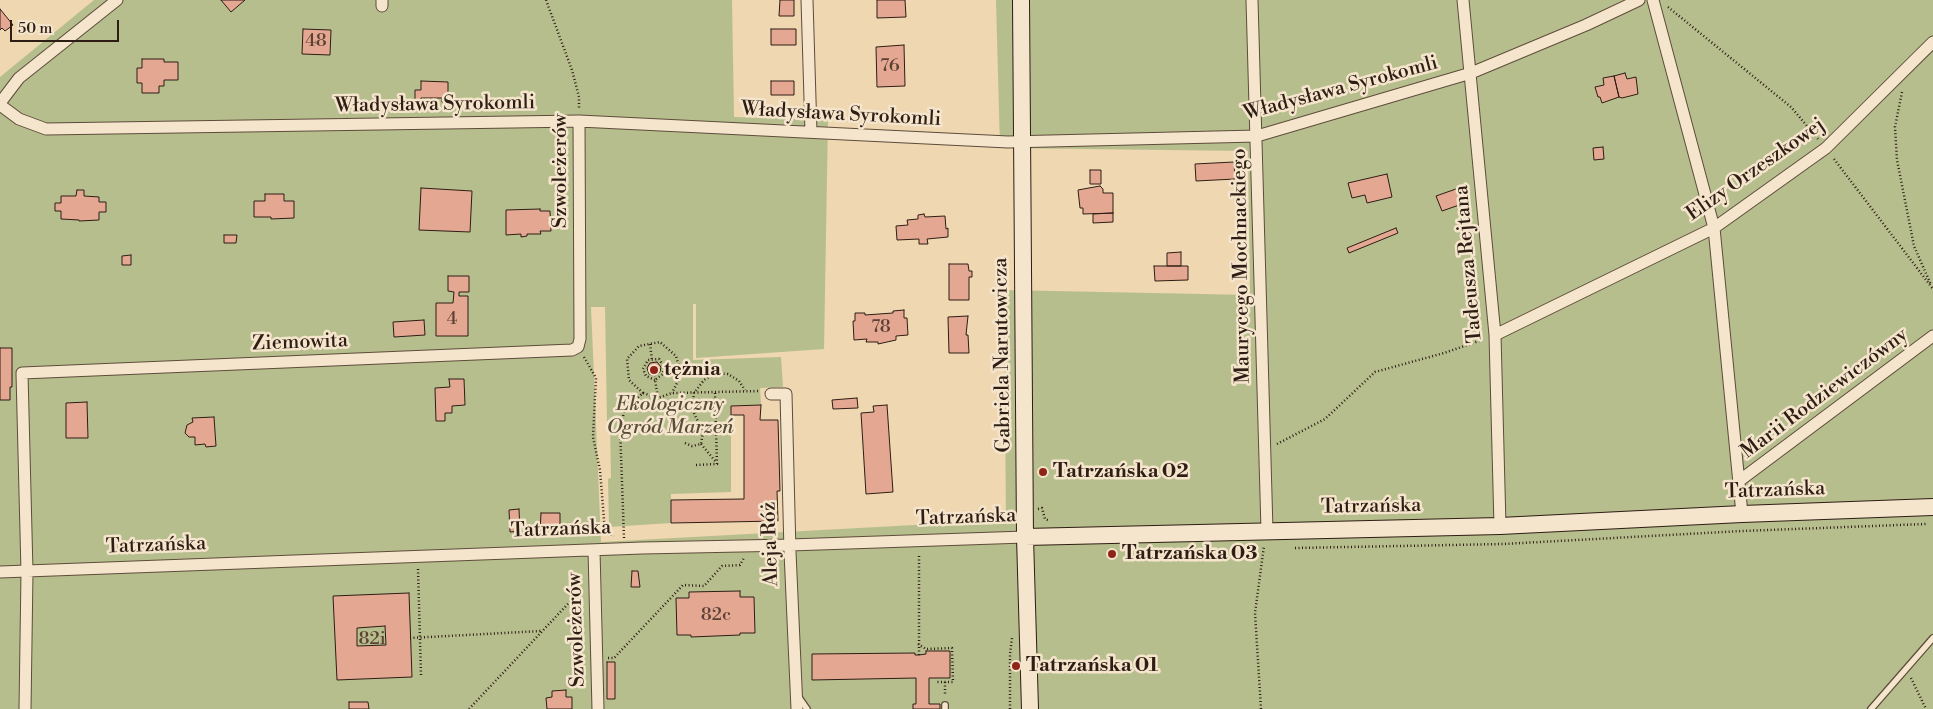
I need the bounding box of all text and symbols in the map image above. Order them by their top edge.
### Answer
scale bar [12,10,121,42]
text: 50 m [18,19,52,38]
house number: 48 [305,31,327,53]
street label: Władysława Syrokomli [1241,51,1441,127]
house number: 76 [880,56,900,78]
street label: Władysława Syrokomli [335,91,535,119]
street label: Władysława Syrokomli [740,98,942,132]
street label: Elizy Orzeszkowej [1682,113,1830,227]
street label: Szwoleżerów [549,114,573,228]
street label: Maurycego Mochnackiego [1228,148,1256,384]
street label: Tadeusza Rejtana [1450,184,1488,344]
street label: Gabriela Narutowicza [989,257,1017,453]
house number: 4 [447,309,457,331]
house number: 78 [871,317,891,339]
street label: Marii Rodziewiczówny [1737,323,1913,465]
street label: Ziemowita [252,329,348,357]
place label: tężnia [664,358,721,382]
marker: tężnia [648,364,660,376]
park label: Ekologiczny Ogród Marzeń [607,393,733,440]
place label: Tatrzańska 02 [1053,460,1189,484]
marker: Tatrzańska 02 [1037,466,1049,478]
street label: Tatrzańska [1724,477,1826,505]
street label: Tatrzańska [1321,494,1421,520]
street label: Aleja Róż [758,501,784,587]
street label: Tatrzańska [915,504,1017,532]
street label: Tatrzańska [510,516,612,544]
street label: Tatrzańska [105,532,207,560]
place label: Tatrzańska 03 [1122,542,1257,566]
marker: Tatrzańska 03 [1106,548,1118,560]
street label: Szwoleżerów [563,572,591,688]
house number: 82c [701,605,731,627]
house number: 82i [358,629,386,651]
place label: Tatrzańska 01 [1026,654,1158,678]
marker: Tatrzańska 01 [1010,660,1022,672]

